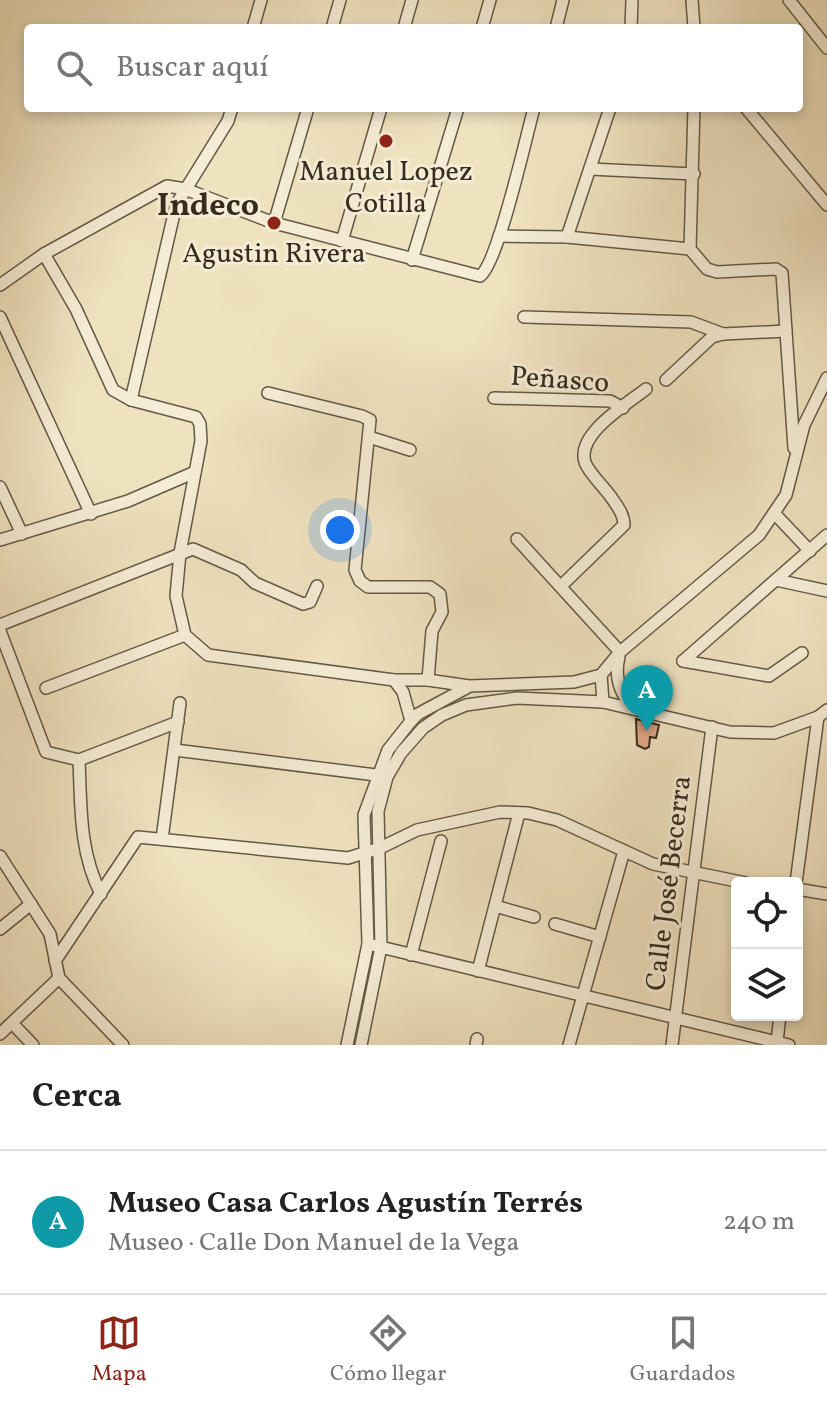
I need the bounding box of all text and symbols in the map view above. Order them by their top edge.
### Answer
search box [24,24,803,112]
icon: search [52,46,96,90]
text: Buscar aquí [116,47,269,89]
marker: Manuel Lopez Cotilla [377,132,395,150]
place label: Manuel Lopez Cotilla [299,153,473,224]
district label: Indeco [157,185,259,229]
marker: Agustin Rivera [265,214,283,232]
place label: Agustin Rivera [182,235,366,274]
street label: Peñasco [509,358,611,403]
your location [320,510,360,550]
pin: A [621,665,673,731]
street label: Calle José Becerra [637,773,702,993]
map controls [731,877,803,1021]
button: locate [731,877,803,949]
button: layers [731,949,803,1021]
text: Cerca [32,1074,122,1121]
text: Museo Casa Carlos Agustín Terrés [108,1183,583,1225]
text: A [49,1204,67,1240]
text: 240 m [723,1204,795,1240]
text: Museo · Calle Don Manuel de la Vega [108,1225,520,1261]
tab: Mapa [92,1311,147,1390]
tab: Cómo llegar [330,1311,447,1390]
tab: Guardados [630,1311,735,1390]

